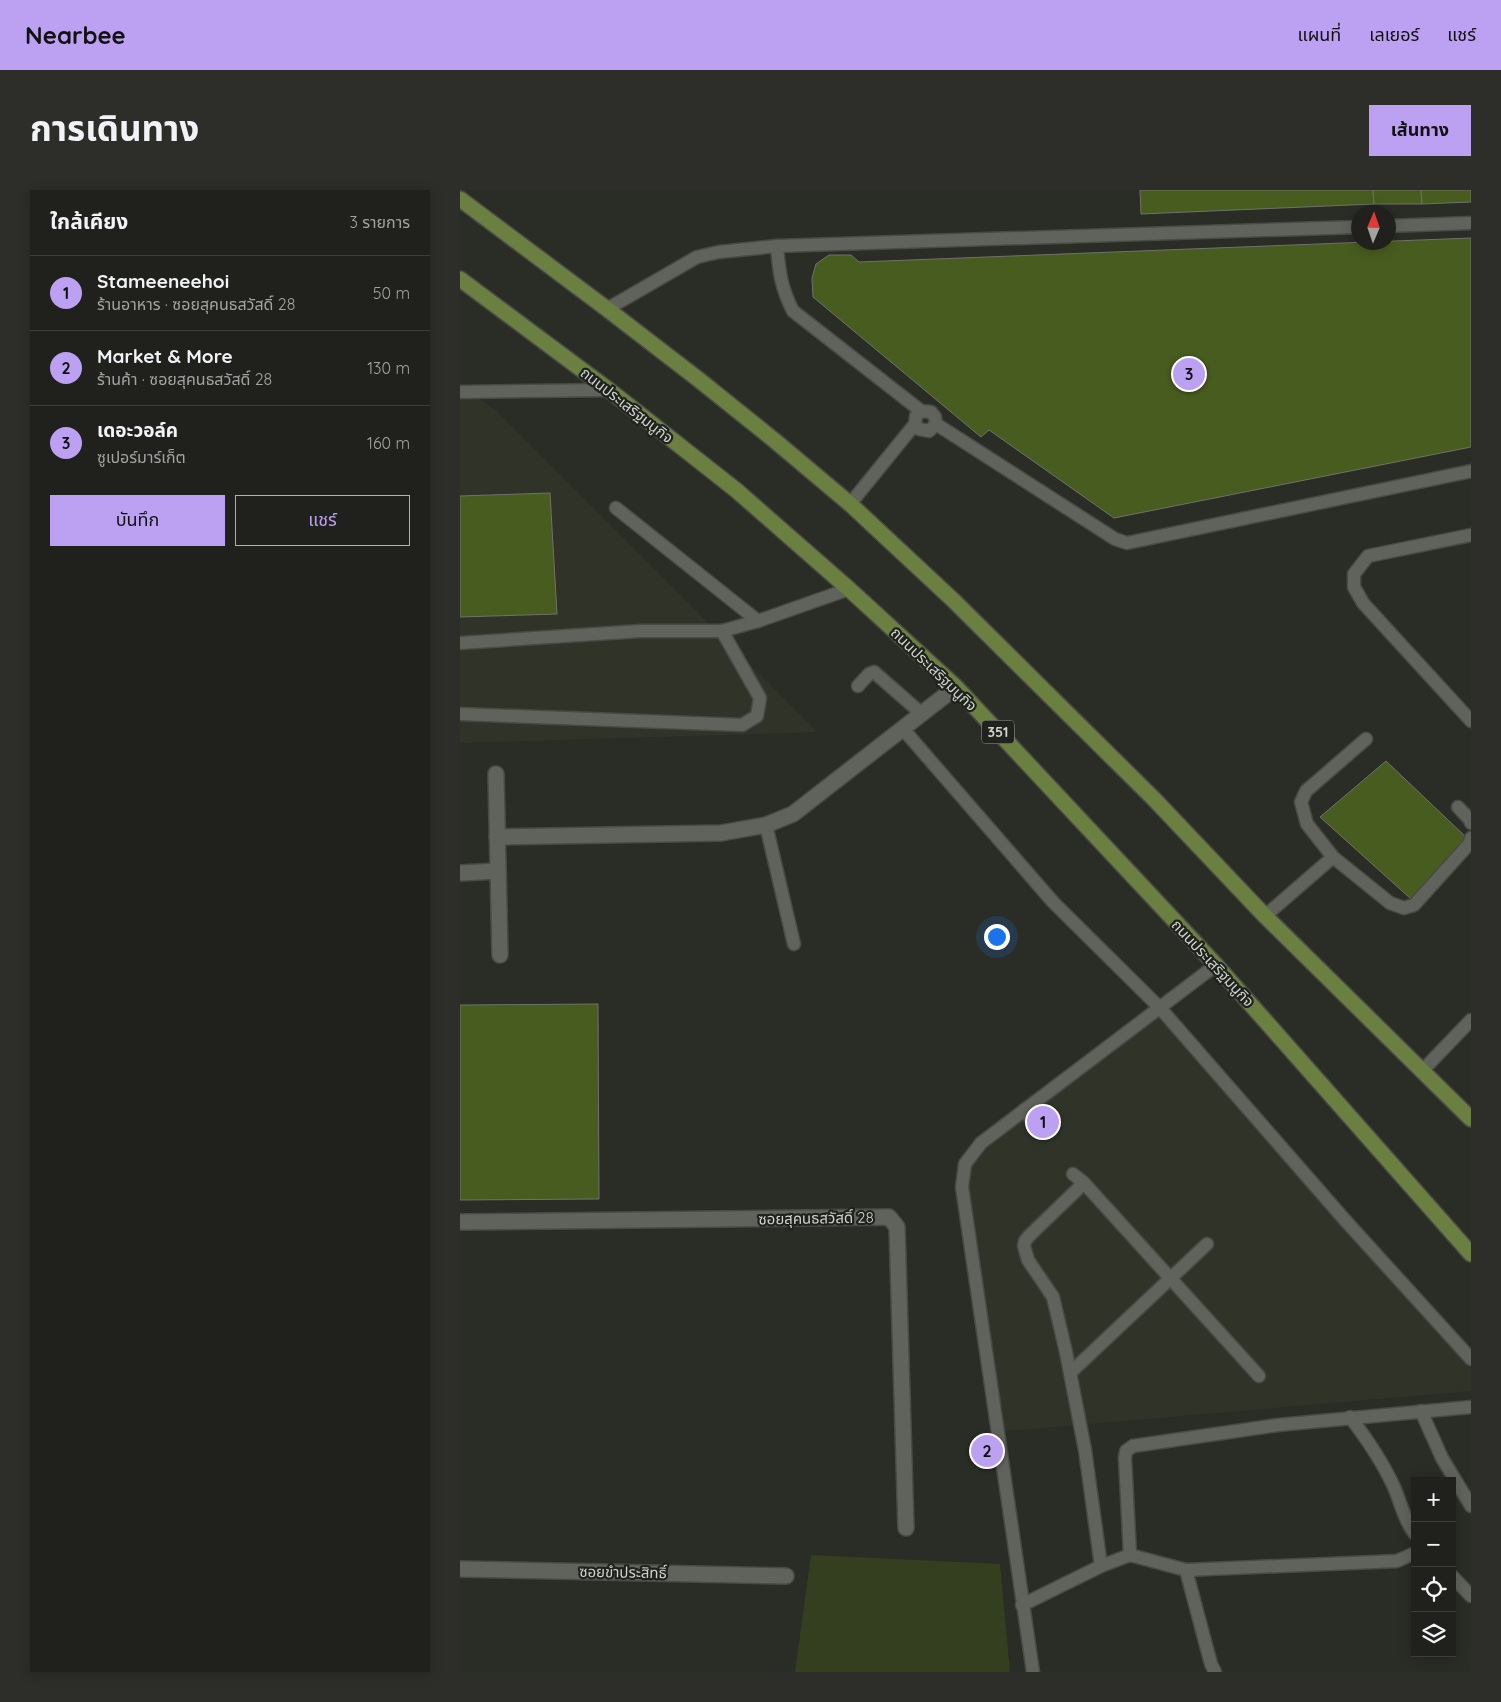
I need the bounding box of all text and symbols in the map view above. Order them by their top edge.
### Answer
text: Nearbee [25,20,126,50]
text: แผนที่ [1297,23,1341,46]
text: เลเยอร์ [1369,23,1419,46]
text: แชร์ [1447,23,1476,46]
button: เส้นทาง [1369,105,1471,156]
text: การเดินทาง [30,106,199,150]
north arrow [1351,205,1396,250]
text: ใกล้เคียง [50,208,128,234]
text: 3 รายการ [350,212,410,232]
text: Stameeneehoi [97,269,229,293]
text: 1 [63,283,69,303]
text: 50 m [373,283,410,303]
text: ร้านอาหาร · ซอยสุคนธสวัสดิ์ 28 [97,294,295,314]
text: Market & More [97,344,233,368]
pin: 3 [1173,355,1205,393]
text: 2 [61,358,71,378]
text: 130 m [367,358,410,378]
street label: ถนนประเสริฐมนูกิจ [577,363,677,447]
text: ร้านค้า · ซอยสุคนธสวัสดิ์ 28 [97,369,272,389]
text: เดอะวอล์ค [97,418,178,442]
text: 3 [62,433,70,453]
text: 160 m [367,433,410,453]
text: ซูเปอร์มาร์เก็ต [97,447,186,467]
button: บันทึก [50,495,225,546]
button: แชร์ [235,495,410,546]
street label: ถนนประเสริฐมนูกิจ [887,623,981,715]
road number: 351 [982,720,1014,744]
street label: ถนนประเสริฐมนูกิจ [1168,915,1258,1011]
your location [984,924,1010,950]
pin: 1 [1027,1103,1059,1141]
street label: ซอยสุคนธสวัสดิ์ 28 [758,1207,874,1229]
pin: 2 [971,1432,1003,1470]
map controls [1411,1477,1456,1657]
button: + [1411,1477,1456,1522]
button: − [1411,1522,1456,1567]
street label: ซอยขำประสิทธิ์ [579,1562,667,1582]
button: locate [1411,1567,1456,1612]
button: layers [1411,1612,1456,1657]

